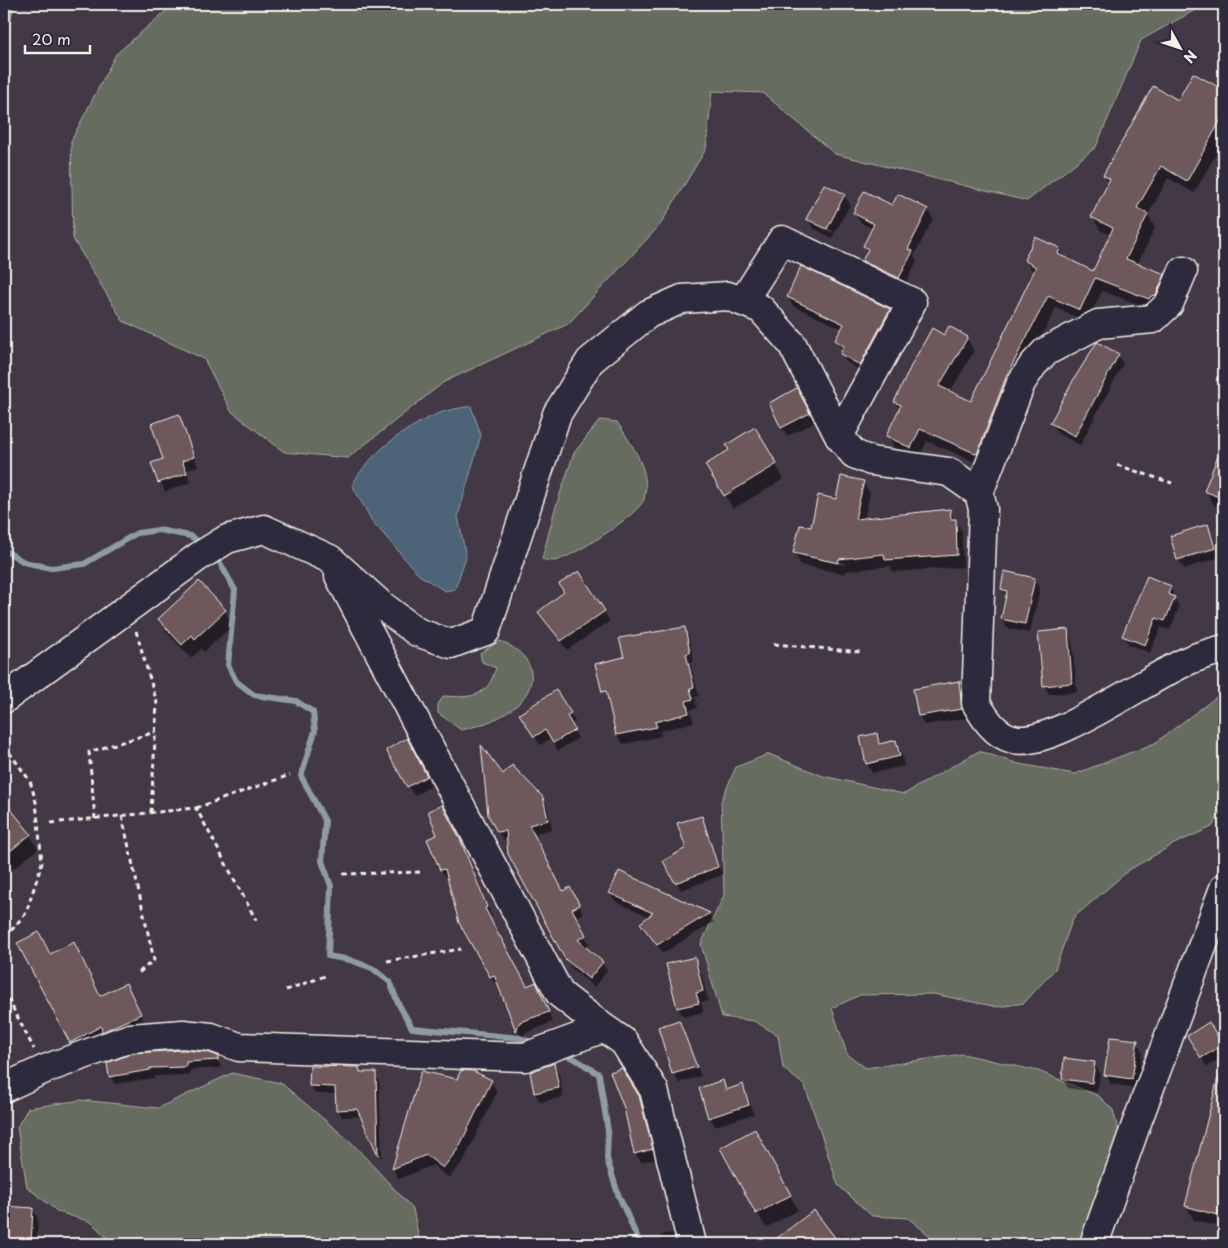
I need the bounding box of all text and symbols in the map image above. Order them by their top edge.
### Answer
scale bar [25,22,90,54]
north arrow [1156,22,1206,72]
text: 20 m [32,27,71,50]
text: N [1179,46,1202,68]

